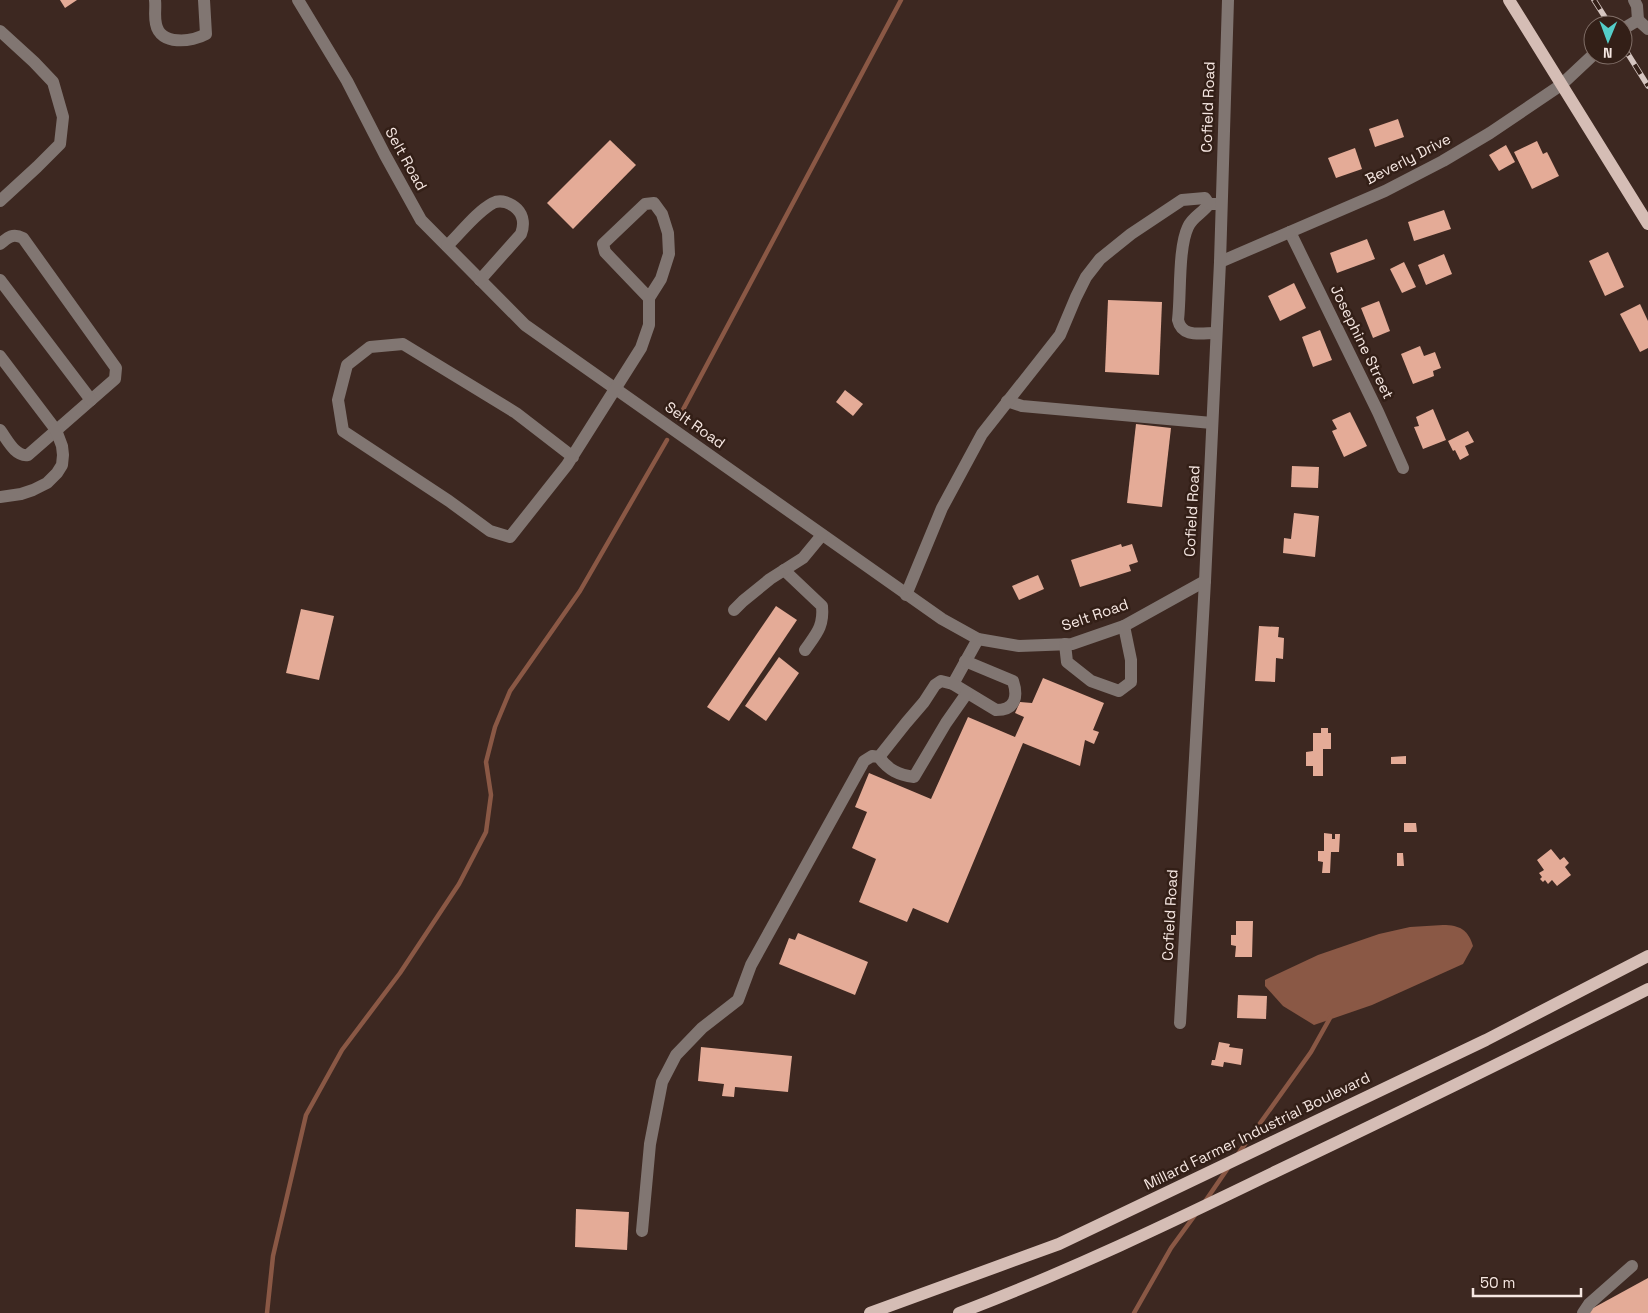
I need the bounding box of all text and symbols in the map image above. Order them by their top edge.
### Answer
north arrow [1583,15,1633,65]
text: N [1603,44,1613,62]
street label: Cofield Road [1196,61,1219,153]
street label: Selt Road [381,124,432,194]
street label: Beverly Drive [1362,129,1454,188]
street label: Josephine Street [1327,281,1398,402]
street label: Selt Road [661,397,729,452]
street label: Cofield Road [1180,465,1203,557]
street label: Selt Road [1059,594,1131,635]
street label: Cofield Road [1158,869,1181,961]
street label: Millard Farmer Industrial Boulevard [1141,1067,1373,1194]
scale bar [1473,1266,1580,1298]
text: 50 m [1480,1273,1515,1292]

